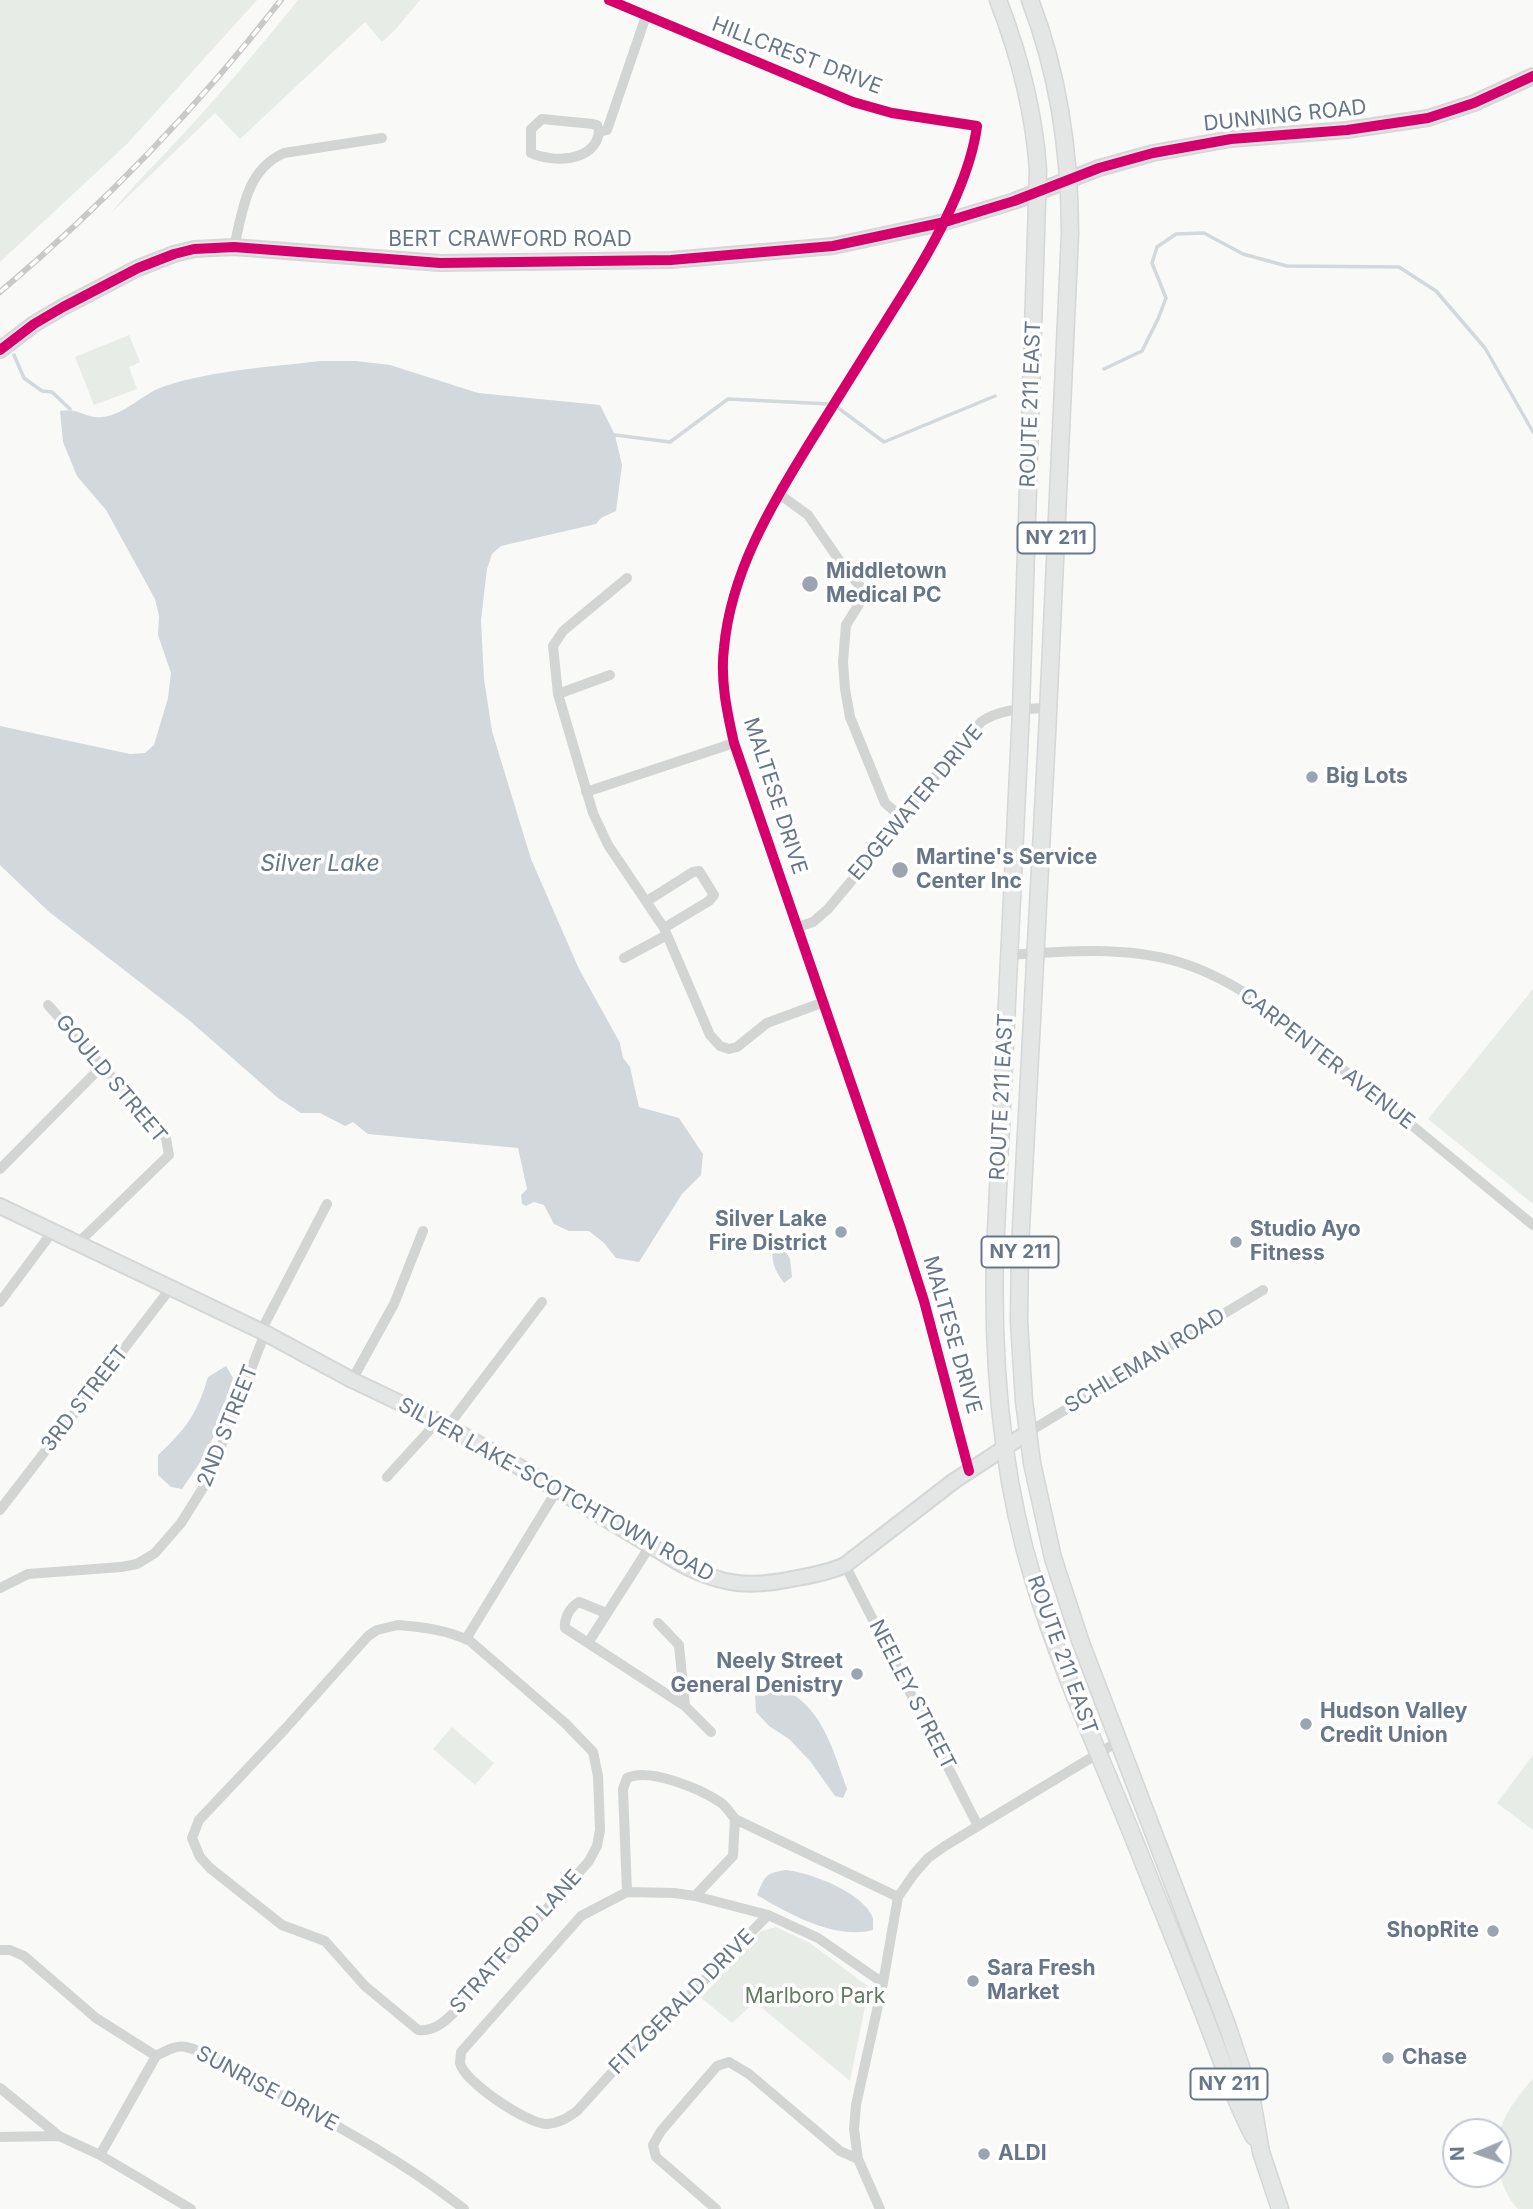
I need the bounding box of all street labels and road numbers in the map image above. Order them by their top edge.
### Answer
street label: HILLCREST DRIVE [708,12,886,100]
street label: DUNNING ROAD [1202,95,1368,137]
street label: BERT CRAWFORD ROAD [388,227,632,253]
street label: ROUTE 211 EAST [1015,320,1047,488]
road number: NY 211 [1018,523,1094,554]
street label: MALTESE DRIVE [738,715,812,877]
street label: EDGEWATER DRIVE [844,720,988,886]
street label: CARPENTER AVENUE [1235,983,1419,1135]
street label: GOULD STREET [50,1010,172,1148]
street label: ROUTE 211 EAST [985,1013,1019,1181]
road number: NY 211 [982,1236,1058,1268]
street label: MALTESE DRIVE [917,1253,987,1417]
street label: SCHLEMAN ROAD [1060,1303,1230,1419]
street label: 3RD STREET [36,1341,134,1457]
street label: 2ND STREET [192,1361,264,1491]
street label: SILVER LAKE-SCOTCHTOWN ROAD [394,1392,718,1588]
street label: ROUTE 211 EAST [1022,1572,1102,1738]
street label: NEELEY STREET [863,1616,961,1774]
street label: STRATFORD LANE [445,1865,587,2019]
street label: FITZGERALD DRIVE [604,1924,760,2080]
street label: SUNRISE DRIVE [192,2041,342,2137]
road number: NY 211 [1190,2068,1268,2100]

